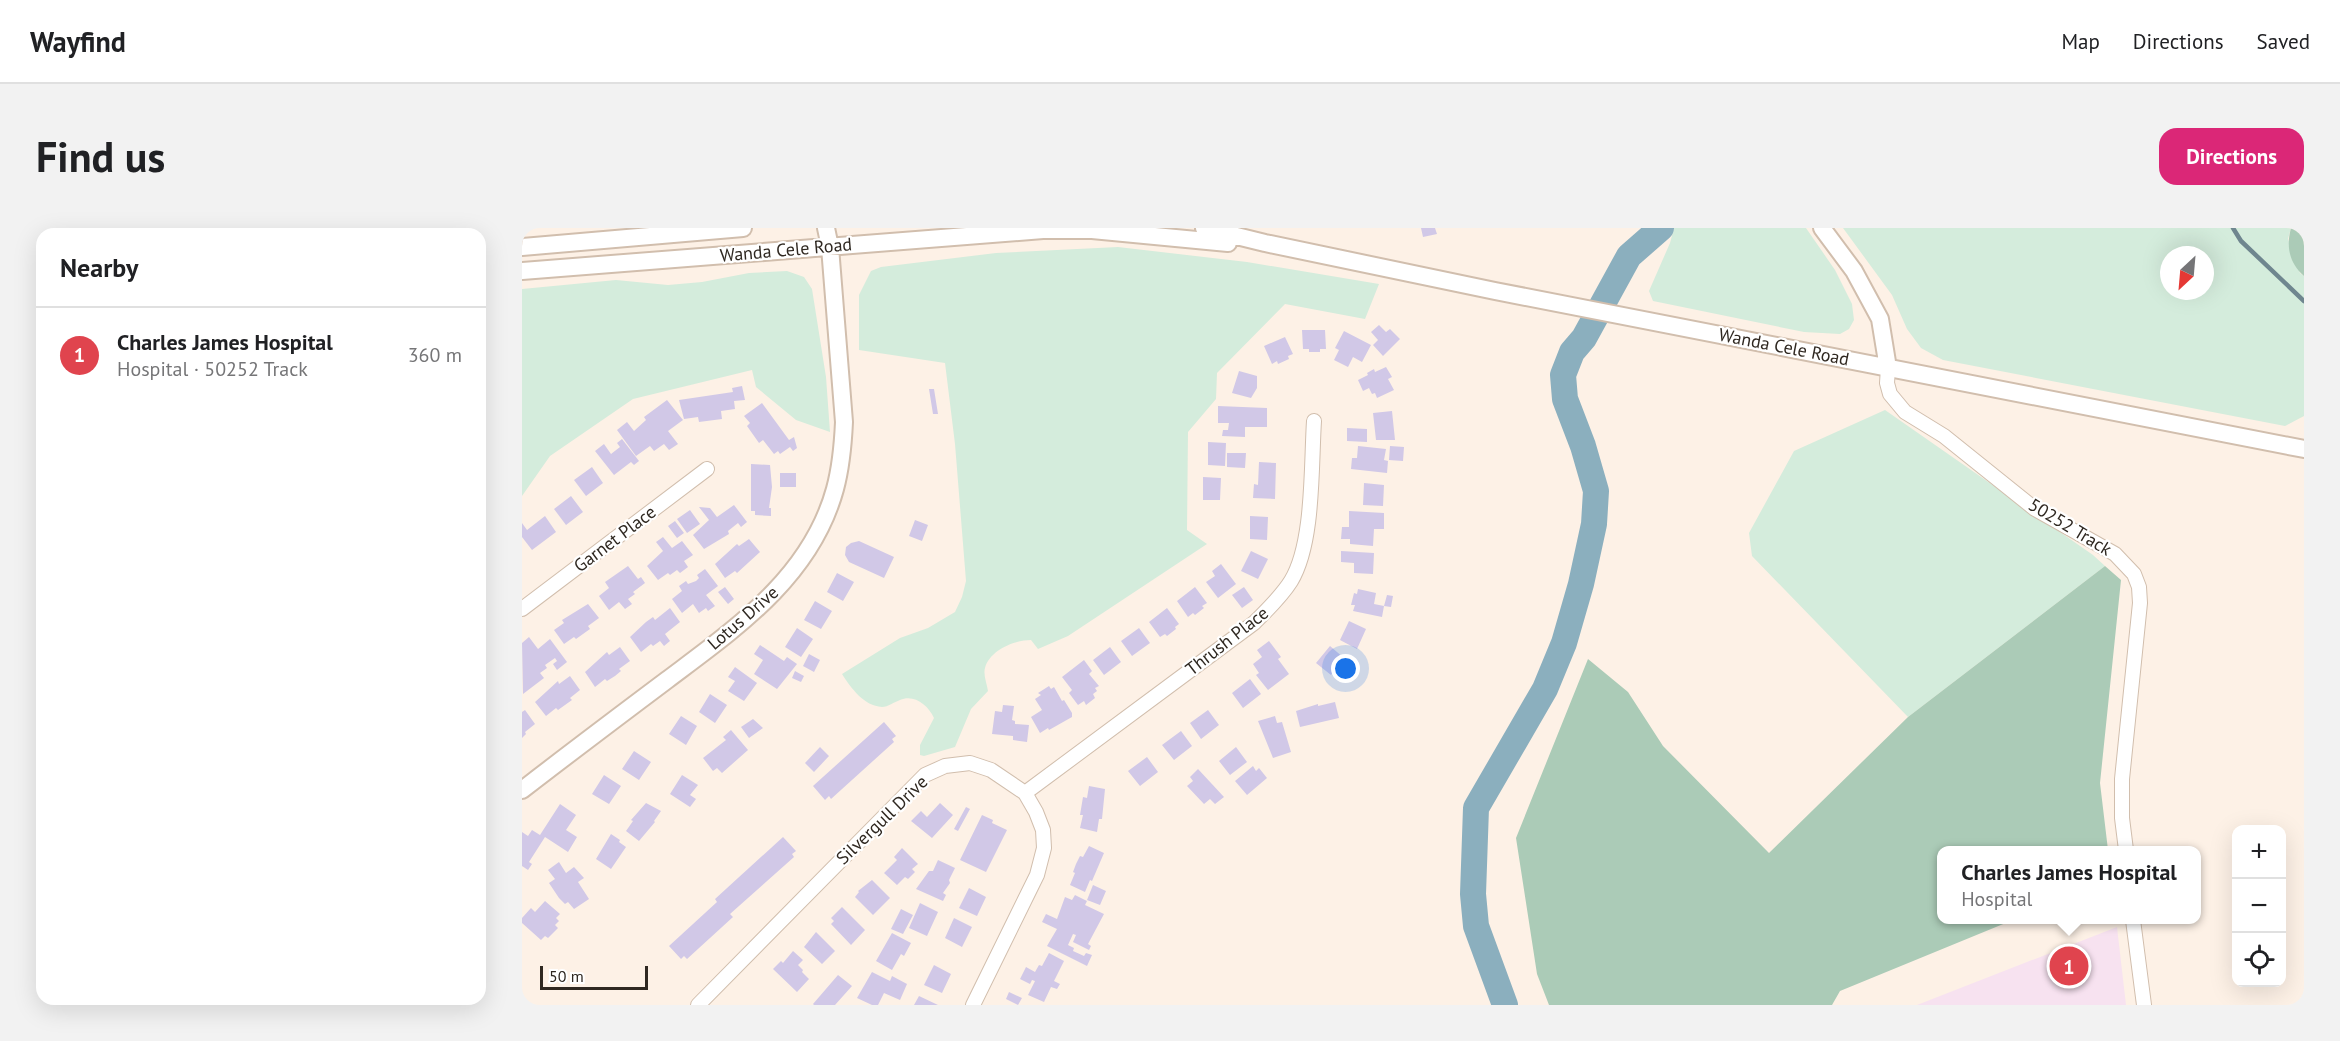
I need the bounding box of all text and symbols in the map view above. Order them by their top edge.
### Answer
text: Wayfind [30,23,126,60]
text: Map [2061,28,2100,55]
text: Directions [2133,28,2224,55]
text: Saved [2257,28,2310,55]
button: Directions [2159,128,2304,185]
text: Find us [36,129,165,184]
street label: Wanda Cele Road [719,232,853,267]
north arrow [2160,246,2214,300]
text: Nearby [60,251,138,284]
street label: Wanda Cele Road [1717,323,1851,370]
text: Charles James Hospital [117,328,333,356]
text: 1 [74,342,85,368]
text: 360 m [408,342,462,368]
text: Hospital · 50252 Track [117,356,308,382]
street label: 50252 Track [2024,493,2116,561]
street label: Garnet Place [569,500,660,577]
street label: Lotus Drive [703,581,783,655]
street label: Thrush Place [1181,601,1273,680]
your location [1331,654,1360,683]
street label: Silvergull Drive [831,770,932,869]
map controls [2232,825,2286,987]
button: + [2232,825,2286,879]
popup [1937,846,2201,924]
text: Charles James Hospital [1961,858,2177,886]
button: − [2232,879,2286,933]
text: Hospital [1961,886,2032,912]
button: locate [2232,933,2286,987]
pin: 1 [2050,944,2088,988]
scale bar [540,963,648,990]
text: 50 m [549,966,584,986]

